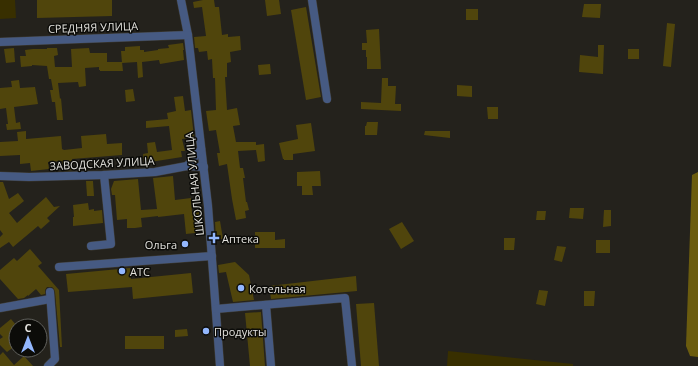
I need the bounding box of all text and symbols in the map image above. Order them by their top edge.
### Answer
street label: СРЕДНЯЯ УЛИЦА [48,18,138,36]
street label: ШКОЛЬНАЯ УЛИЦА [181,131,207,237]
street label: ЗАВОДСКАЯ УЛИЦА [49,153,155,173]
place label: Аптека [222,231,259,246]
marker: Аптека [209,233,219,243]
place label: Ольга [145,237,177,252]
marker: Ольга [180,239,190,249]
place label: АТС [130,264,150,279]
marker: АТС [117,266,127,276]
place label: Котельная [249,281,306,296]
marker: Котельная [236,283,246,293]
north arrow [8,318,48,358]
text: С [24,320,32,335]
place label: Продукты [214,324,267,339]
marker: Продукты [201,326,211,336]

